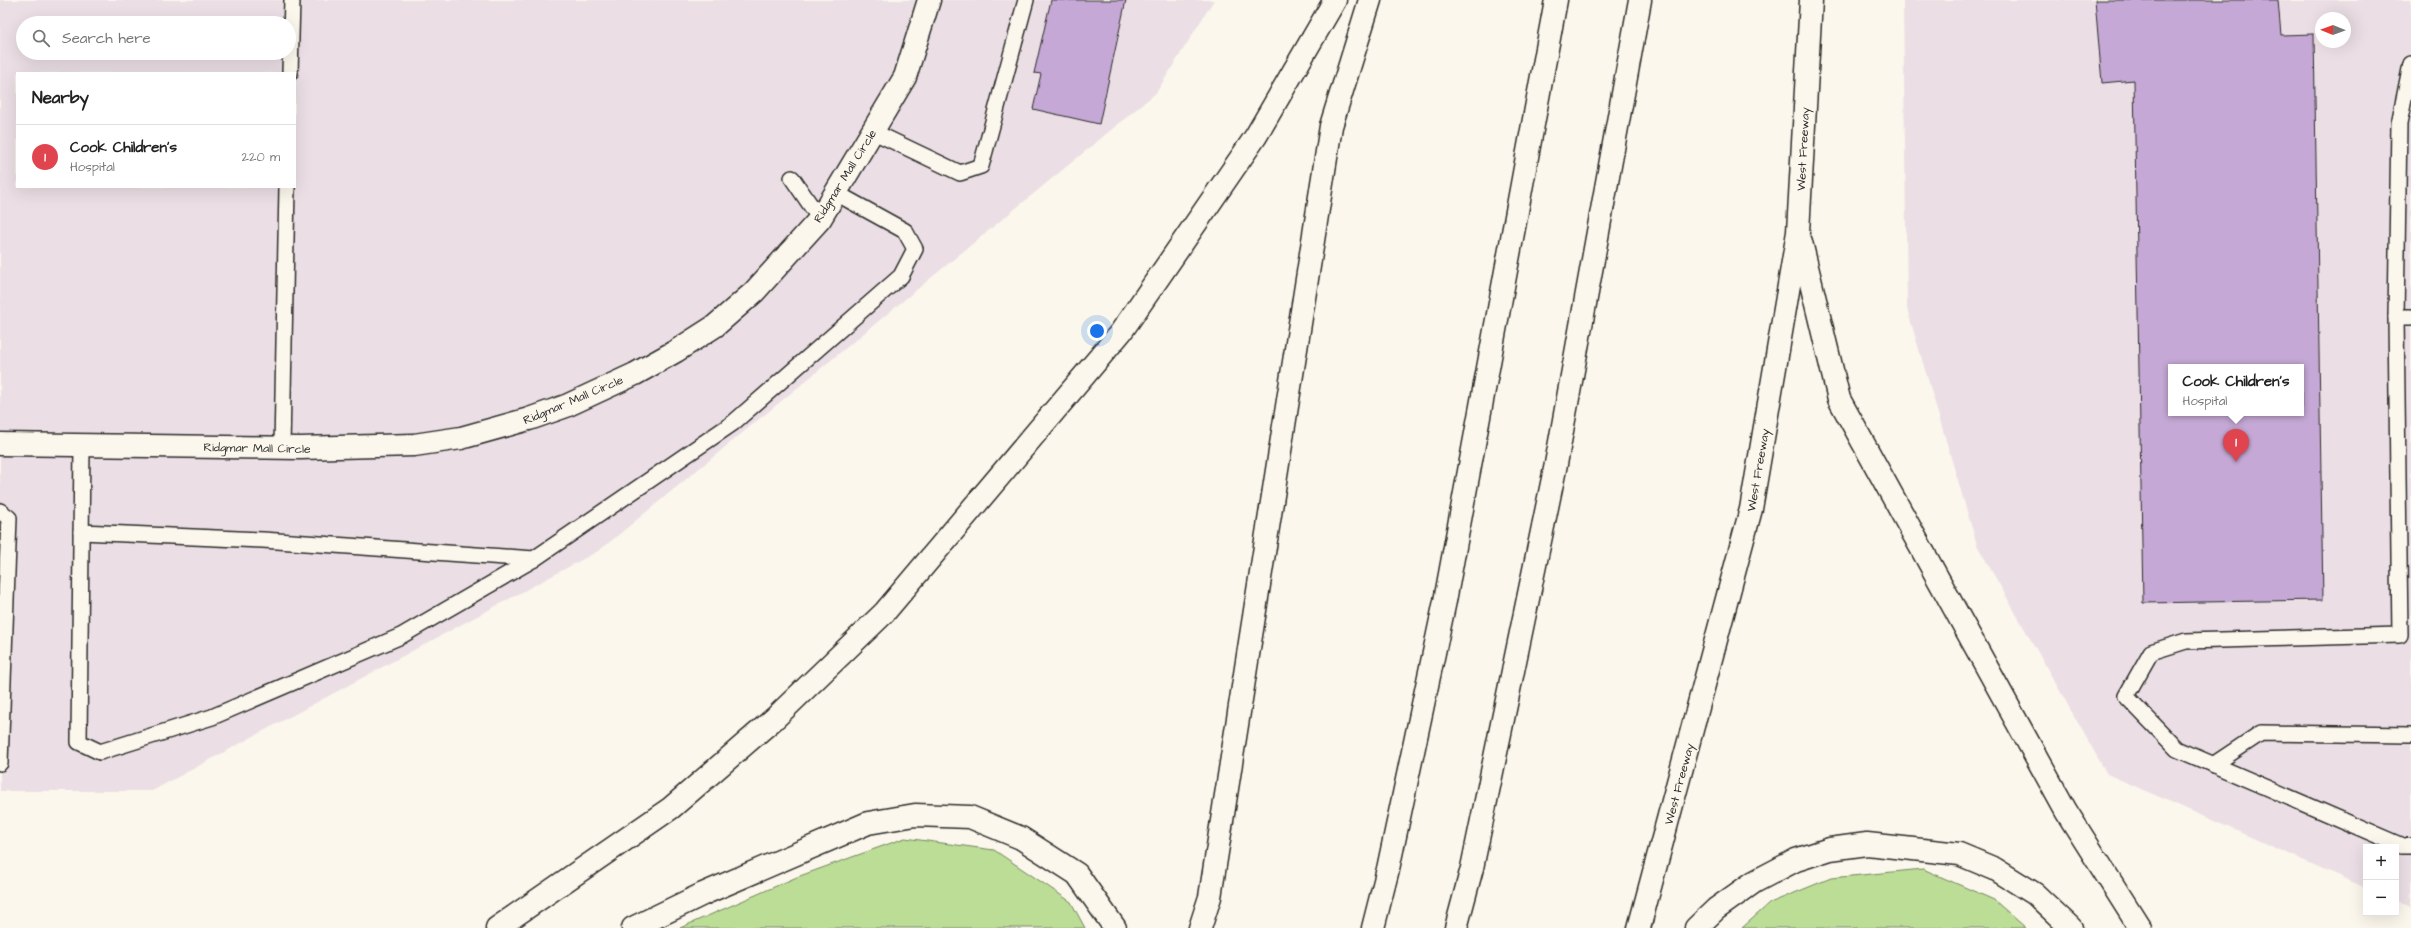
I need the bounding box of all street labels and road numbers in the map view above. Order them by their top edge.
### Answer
street label: West Freeway [1793,106,1815,191]
street label: Ridgmar Mall Circle [810,126,882,227]
street label: Ridgmar Mall Circle [521,372,627,430]
street label: West Freeway [1743,427,1775,513]
street label: Ridgmar Mall Circle [203,439,311,459]
street label: West Freeway [1660,741,1700,827]

